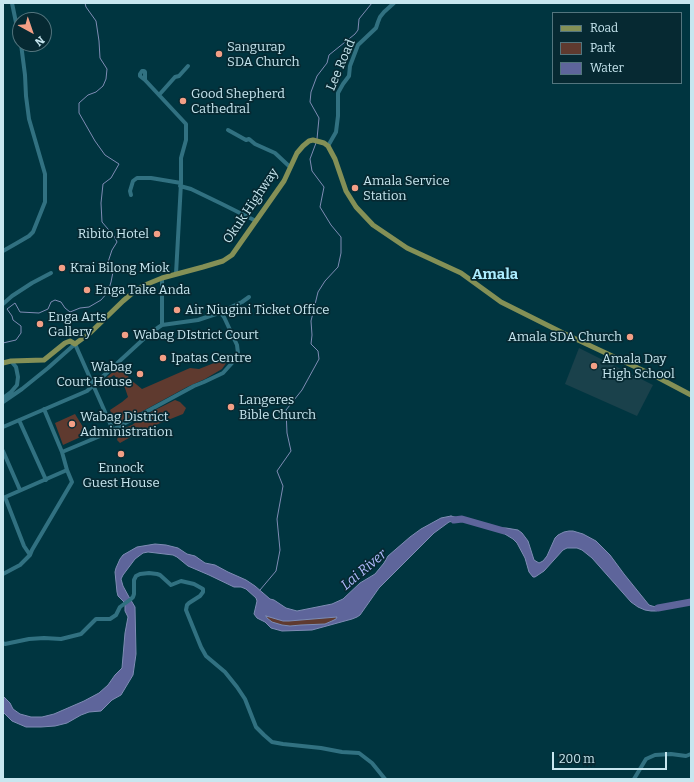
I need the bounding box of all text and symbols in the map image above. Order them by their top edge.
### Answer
north arrow [12,12,52,52]
legend [552,12,682,84]
text: Road [590,21,618,35]
text: N [32,33,47,49]
street label: Lee Road [323,37,359,93]
place label: Sangurap SDA Church [227,39,300,70]
text: Park [590,41,615,55]
marker: Sangurap SDA Church [214,49,224,59]
text: Water [590,61,624,75]
place label: Good Shepherd Cathedral [191,86,285,117]
marker: Good Shepherd Cathedral [178,96,188,106]
street label: Okuk Highway [220,165,282,247]
place label: Amala Service Station [363,173,450,204]
marker: Amala Service Station [350,183,360,193]
place label: Ribito Hotel [78,226,149,242]
marker: Ribito Hotel [152,229,162,239]
place label: Krai Bilong Miok [70,260,170,276]
marker: Krai Bilong Miok [57,263,67,273]
district label: Amala [472,266,518,284]
place label: Enga Take Anda [95,282,190,298]
marker: Enga Take Anda [82,285,92,295]
place label: Air Niugini Ticket Office [185,302,329,318]
marker: Air Niugini Ticket Office [172,305,182,315]
place label: Enga Arts Gallery [48,309,106,340]
marker: Enga Arts Gallery [35,319,45,329]
place label: Wabag DIstrict Court [133,327,259,343]
place label: Amala SDA Church [508,329,622,345]
marker: Wabag DIstrict Court [120,330,130,340]
marker: Amala SDA Church [625,332,635,342]
place label: Ipatas Centre [171,350,252,366]
place label: Amala Day High School [602,351,675,382]
marker: Ipatas Centre [158,353,168,363]
place label: Wabag Court House [56,359,132,390]
marker: Amala Day High School [589,361,599,371]
marker: Wabag Court House [135,369,145,379]
place label: Langeres Bible Church [239,392,316,423]
marker: Langeres Bible Church [226,402,236,412]
place label: Wabag District Administration [80,409,173,440]
marker: Wabag District Administration [67,419,77,429]
marker: Ennock Guest House [116,449,126,459]
place label: Ennock Guest House [82,460,160,491]
water label: Lai River [338,546,390,594]
scale bar [554,744,669,770]
text: 200 m [559,752,595,766]

